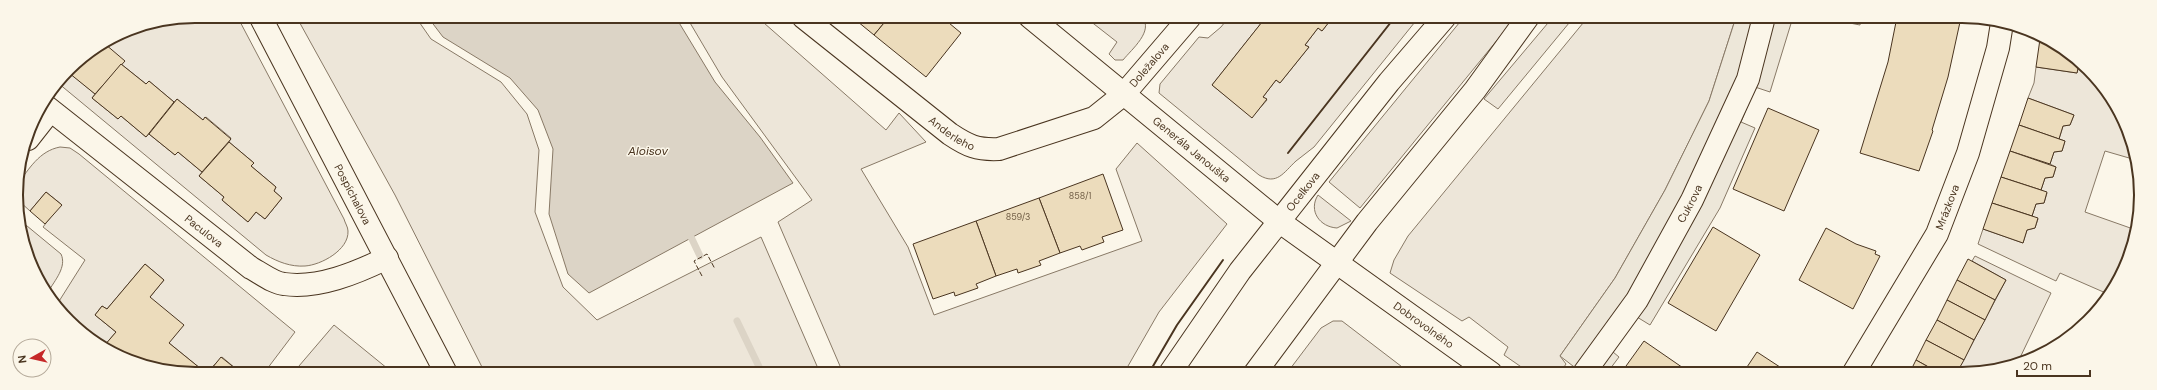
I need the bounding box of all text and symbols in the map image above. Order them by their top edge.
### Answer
street label: Doležalova [1126,40,1172,90]
street label: Anderleho [926,113,977,153]
street label: Generála Janouška [1150,114,1233,185]
water label: Aloisov [627,143,668,159]
street label: Pospíchalova [331,162,374,227]
street label: Ocelkova [1283,169,1323,214]
street label: Cukrova [1674,182,1705,225]
street label: Mrázkova [1932,183,1962,232]
house number: 858/1 [1069,190,1091,202]
house number: 859/3 [1006,211,1030,223]
street label: Paculova [182,212,226,250]
street label: Dobrovolného [1391,298,1457,351]
north arrow [12,338,52,378]
scale bar [2017,352,2090,378]
text: N [15,354,30,364]
text: 20 m [2023,358,2052,374]

